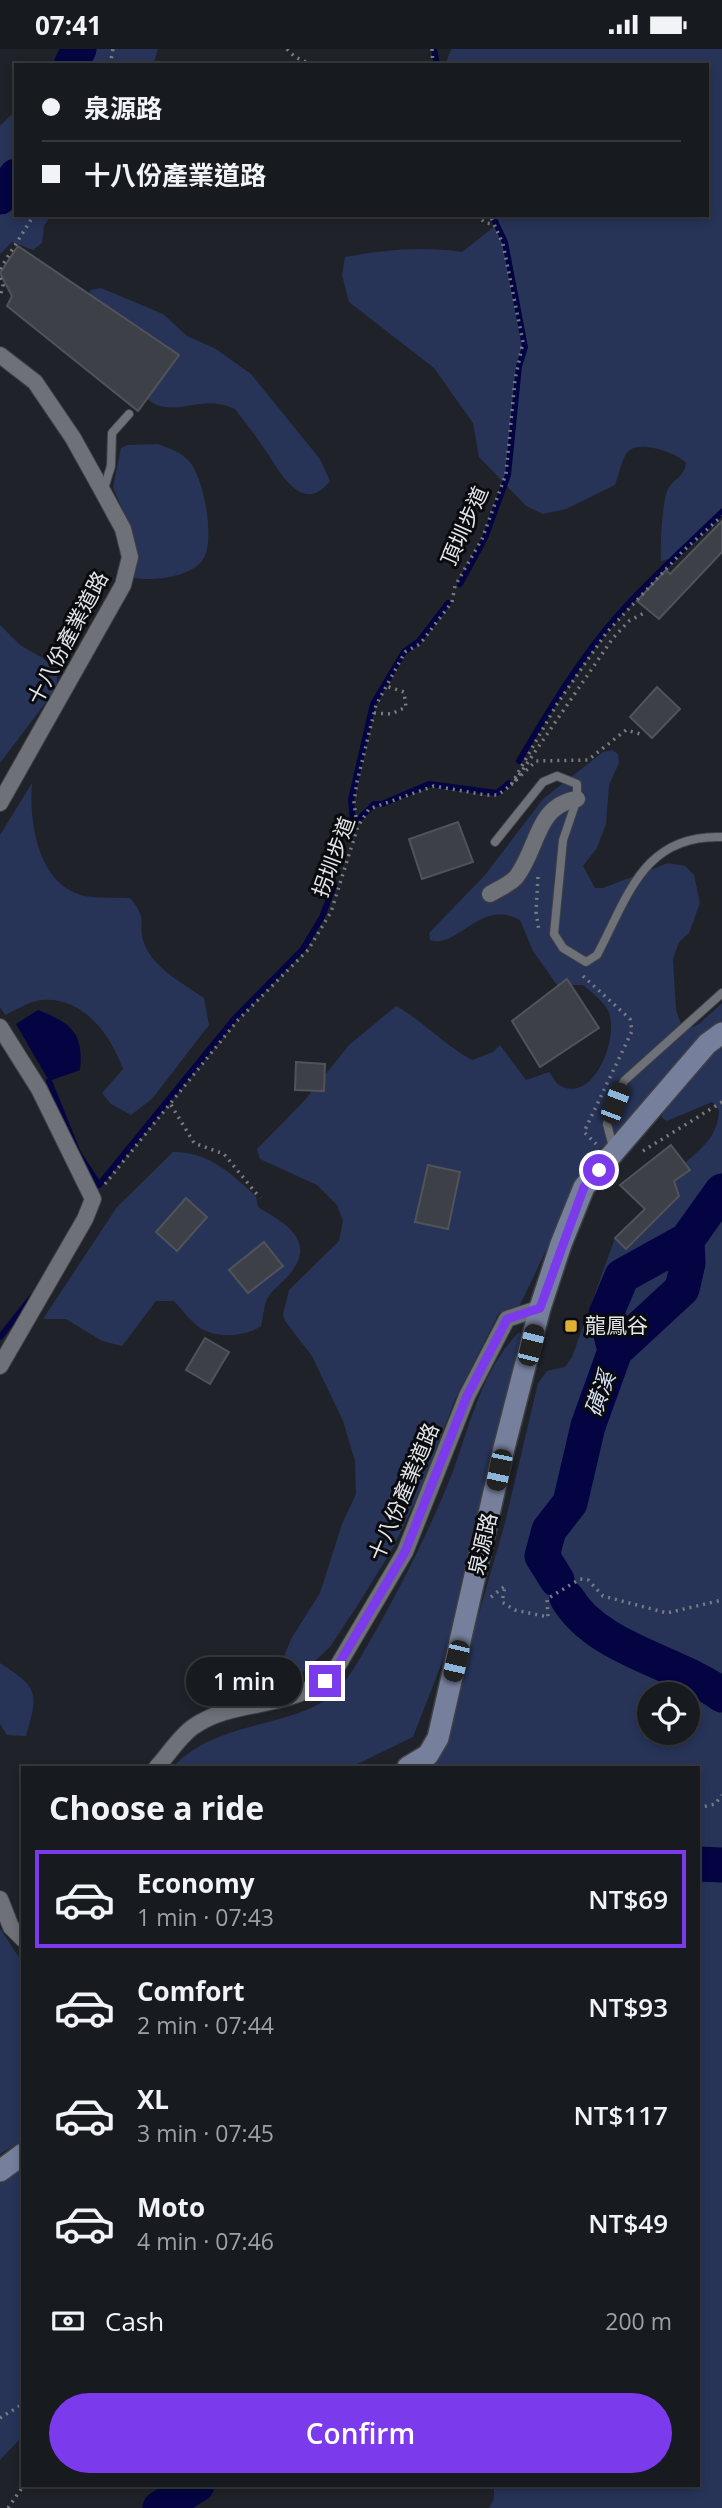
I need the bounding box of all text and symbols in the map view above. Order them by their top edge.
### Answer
text: 07:41 [35,7,102,43]
text: 泉源路 [84,90,162,126]
text: 十八份產業道路 [84,157,266,193]
street label: 頂圳步道 [434,482,494,570]
street label: 十八份產業道路 [20,566,114,709]
street label: 拐圳步道 [306,812,361,901]
car [598,1080,633,1126]
route start [583,1154,615,1186]
place label: 龍鳳谷 [585,1311,648,1339]
marker: 龍鳳谷 [563,1318,579,1334]
car [516,1322,547,1368]
water label: 磺溪 [576,1364,623,1421]
street label: 十八份產業道路 [361,1418,445,1565]
car [485,1447,514,1493]
street label: 泉源路 [461,1510,503,1578]
car [442,1638,471,1684]
callout: 1 min [185,1657,300,1705]
text: 1 min [213,1665,275,1697]
route end [309,1665,341,1697]
map controls [637,1682,700,1745]
button: locate [637,1682,700,1745]
text: Choose a ride [49,1786,264,1829]
text: Economy [137,1865,255,1901]
icon: car [53,1868,116,1931]
text: NT$69 [588,1881,668,1917]
text: 1 min · 07:43 [137,1901,274,1933]
text: Comfort [137,1973,244,2009]
icon: car [53,1976,116,2039]
text: NT$93 [588,1989,668,2025]
text: 2 min · 07:44 [137,2009,274,2041]
text: XL [137,2081,169,2117]
icon: car [53,2084,116,2147]
text: NT$117 [573,2097,668,2133]
text: 3 min · 07:45 [137,2117,274,2149]
text: Moto [137,2189,205,2225]
icon: car [53,2192,116,2255]
text: NT$49 [588,2205,668,2241]
text: 4 min · 07:46 [137,2225,274,2257]
icon: cash [49,2302,87,2340]
text: Cash [105,2303,164,2339]
text: 200 m [605,2305,672,2337]
button: Confirm [49,2393,672,2473]

